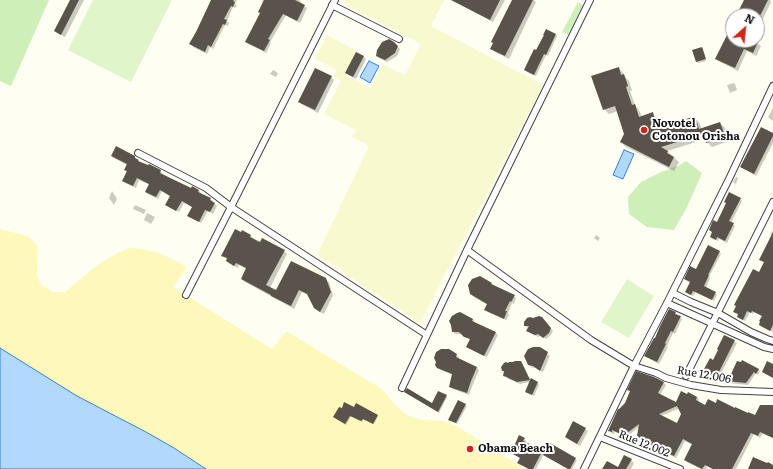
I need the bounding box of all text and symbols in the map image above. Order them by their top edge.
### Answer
north arrow [725,8,765,48]
text: N [742,9,758,27]
place label: Novotel Cotonou Orisha [652,117,740,143]
marker: Novotel Cotonou Orisha [639,125,649,135]
street label: Rue 12.006 [676,364,732,386]
street label: Rue 12.002 [616,428,672,460]
place label: Obama Beach [478,442,553,456]
marker: Obama Beach [465,444,475,454]

